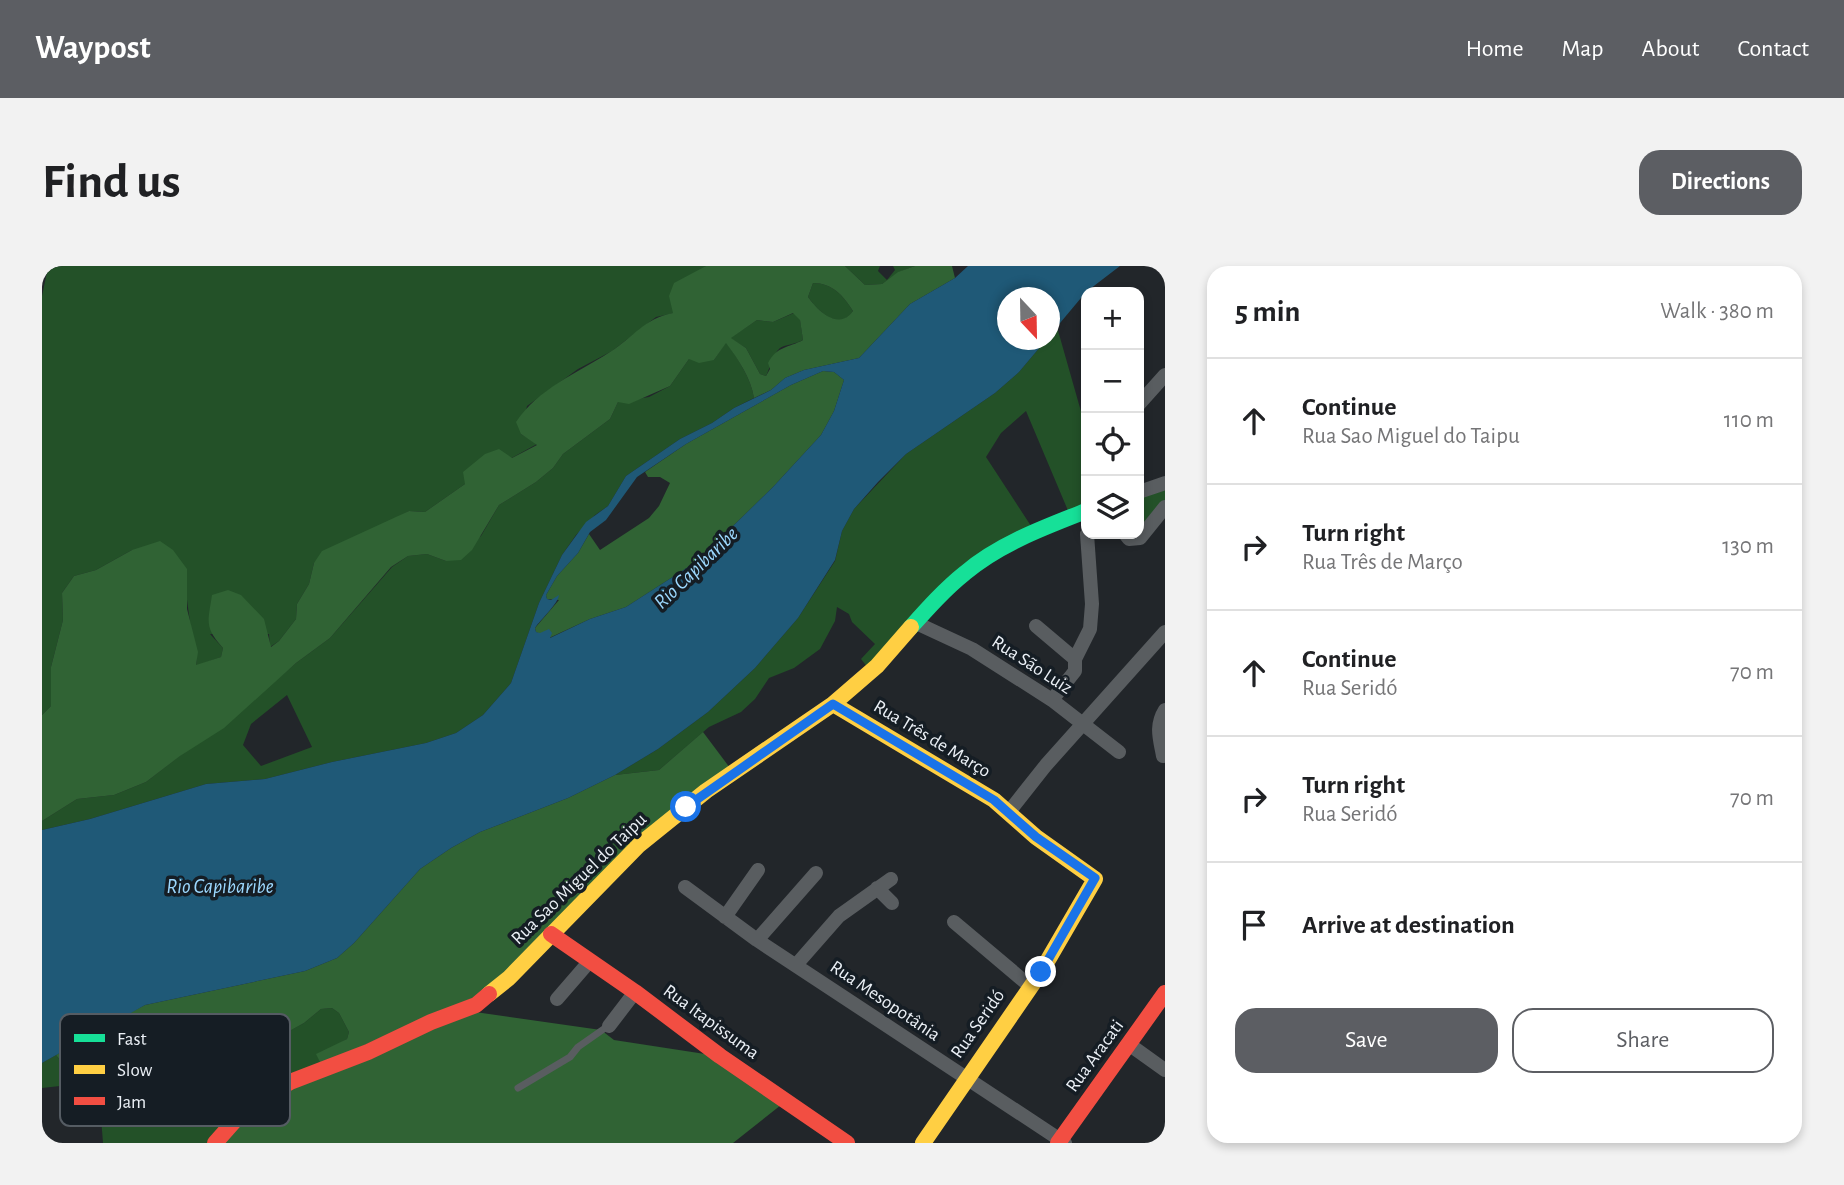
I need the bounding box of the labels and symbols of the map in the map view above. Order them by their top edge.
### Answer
north arrow [997,287,1060,350]
water label: Rio Capibaribe [650,523,743,614]
street label: Rua São Luiz [988,632,1076,698]
street label: Rua Três de Março [870,697,994,781]
route start [670,791,701,822]
street label: Rua Sao Miguel do Taipu [508,810,650,948]
water label: Rio Capibaribe [166,876,274,898]
route end [1025,956,1056,987]
street label: Rua Mesopotânia [826,957,944,1045]
street label: Rua Itapissuma [660,981,763,1063]
street label: Rua Seridó [948,986,1008,1062]
legend [60,1014,290,1126]
street label: Rua Aracati [1063,1017,1127,1095]
text: Fast [117,1030,147,1049]
text: Slow [117,1061,153,1080]
text: Jam [117,1093,146,1112]

